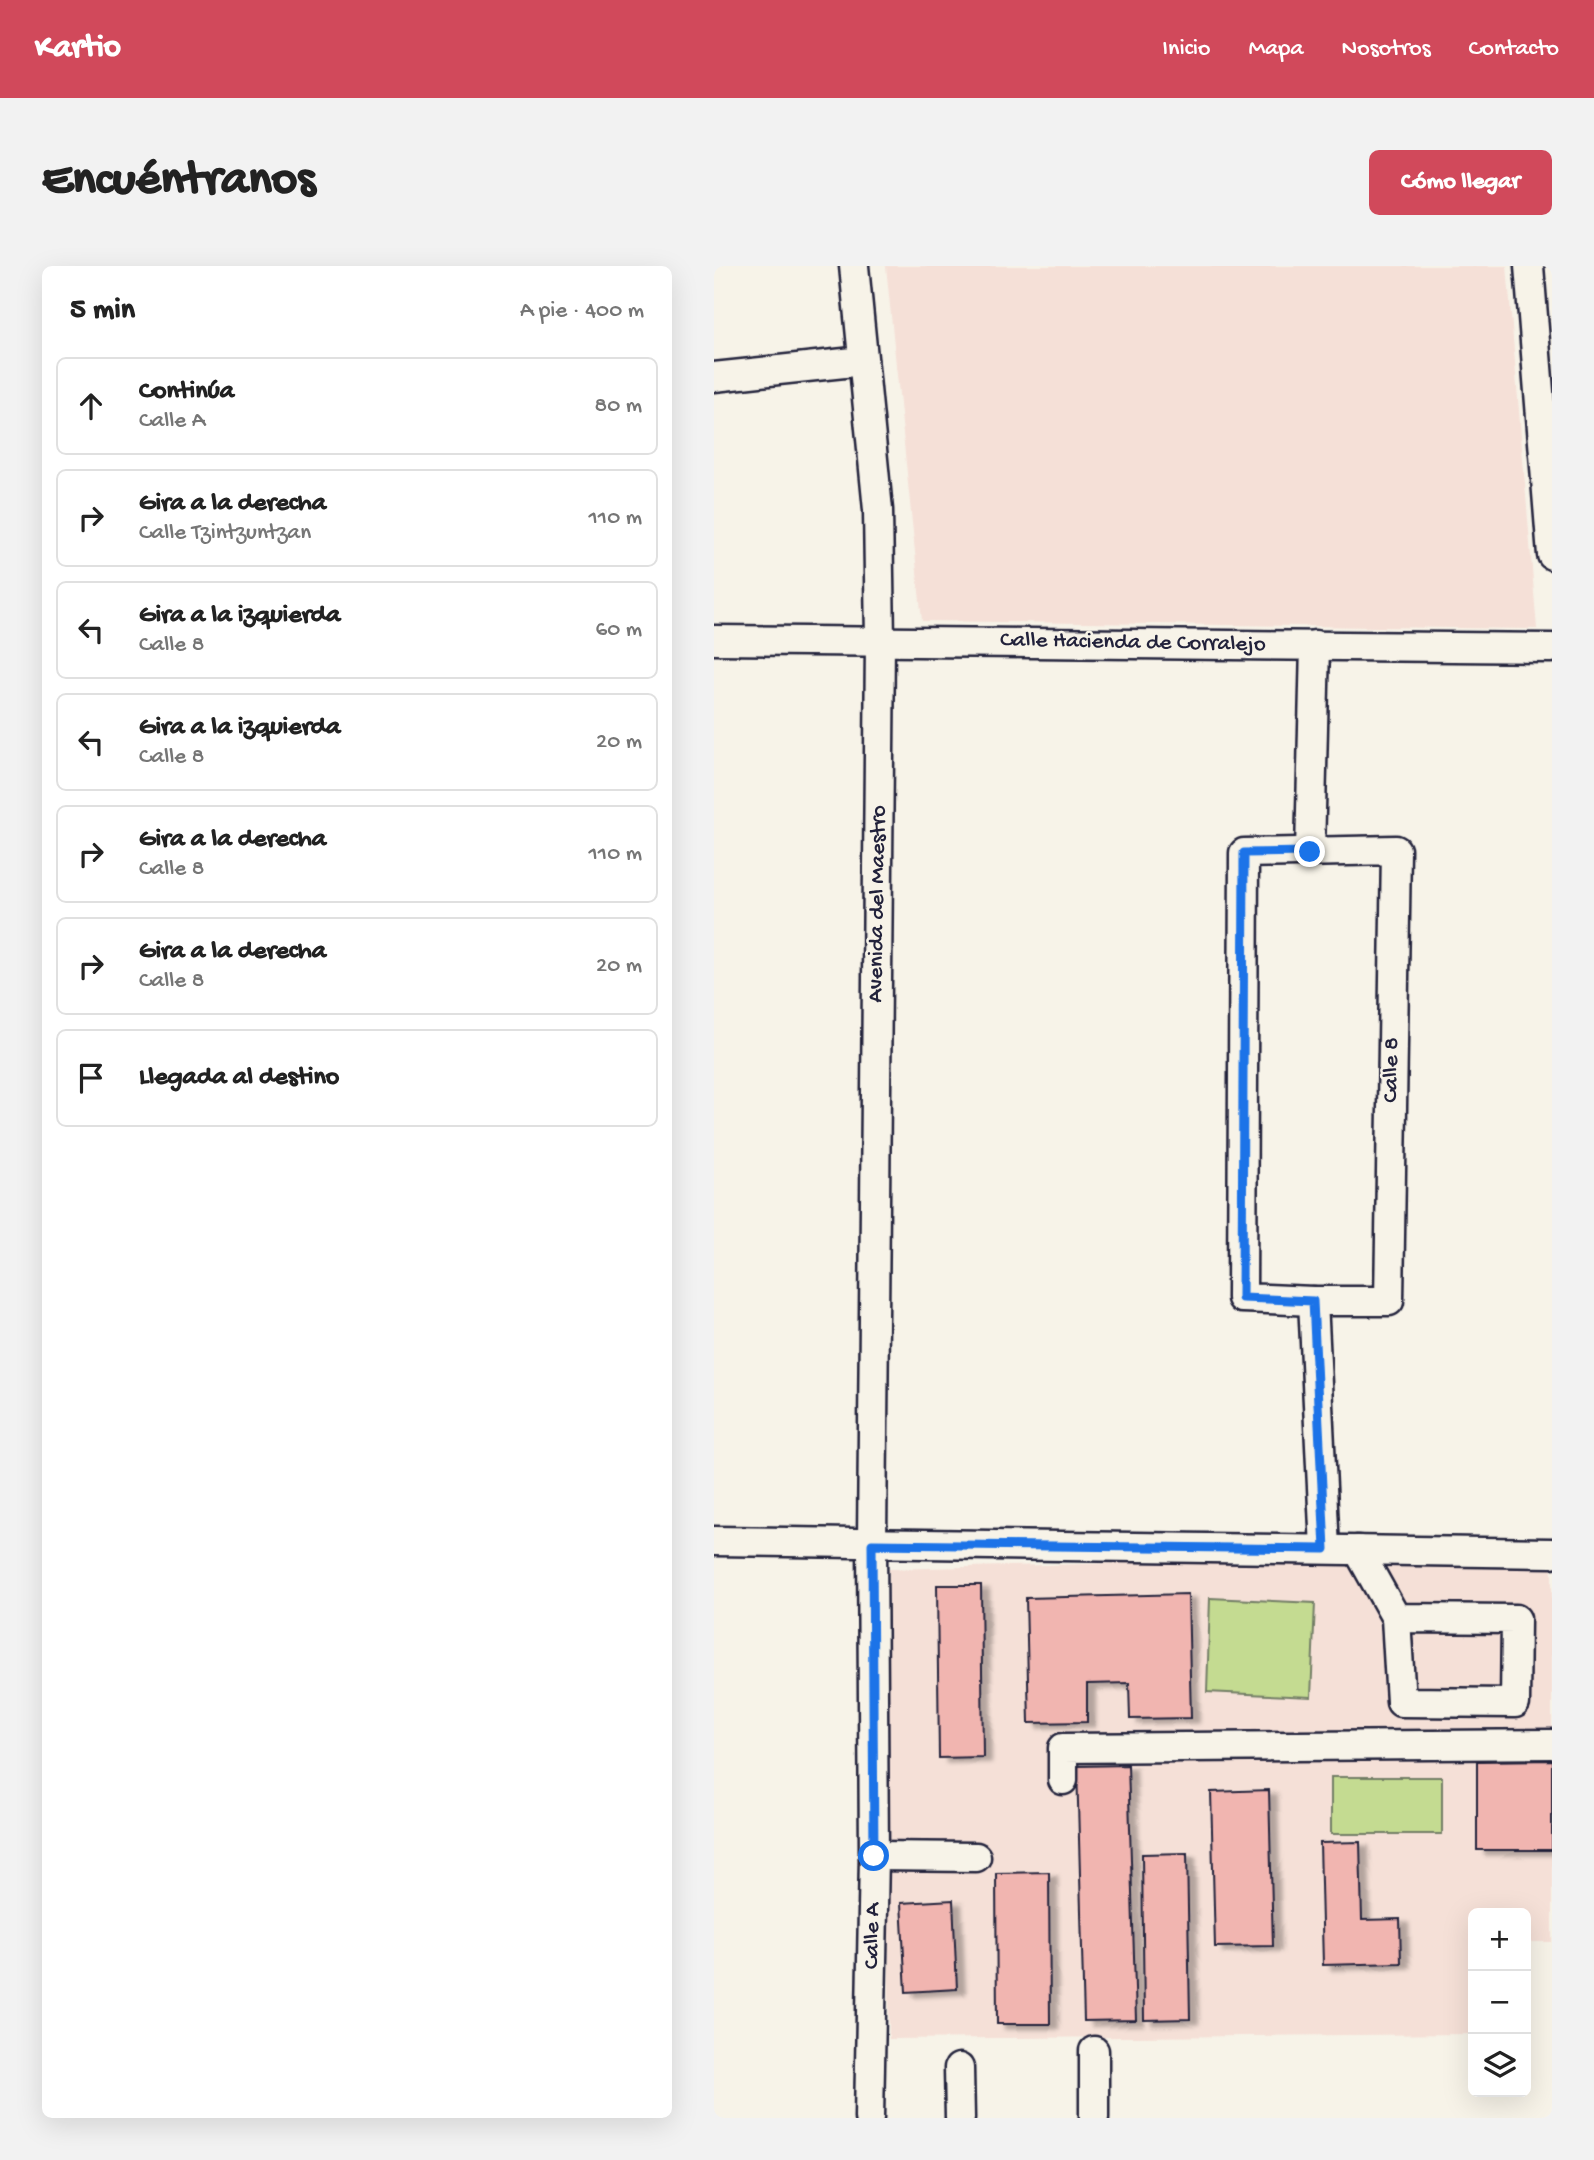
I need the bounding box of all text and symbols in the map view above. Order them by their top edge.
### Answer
text: Kartio [35,30,121,68]
text: Inicio [1162,35,1210,64]
text: Mapa [1248,35,1304,64]
text: Nosotros [1342,35,1431,64]
text: Contacto [1469,35,1559,64]
button: Cómo llegar [1369,150,1552,215]
text: Encuéntranos [42,153,315,211]
text: 5 min [70,294,135,329]
text: A pie · 400 m [520,298,644,325]
text: Continúa [139,377,234,408]
icon: ahead [72,387,110,425]
text: 80 m [595,393,642,420]
text: Calle A [139,408,205,435]
text: Gira a la derecha [139,489,326,520]
icon: right [72,499,110,537]
text: 110 m [589,505,642,532]
text: Calle Tzintzuntzan [139,520,311,547]
text: Gira a la izquierda [139,601,341,632]
icon: left [72,611,110,649]
text: 60 m [596,617,642,644]
street label: Calle Hacienda de Corralejo [1000,627,1266,659]
text: Calle 8 [139,632,204,659]
text: Gira a la izquierda [139,713,341,744]
icon: left [72,723,110,761]
text: 20 m [596,729,642,756]
text: Calle 8 [139,744,204,771]
street label: Avenida del Maestro [863,805,893,1003]
text: Gira a la derecha [139,825,326,856]
icon: right [72,835,110,873]
route end [1294,836,1325,867]
text: 110 m [589,841,642,868]
text: Calle 8 [139,856,204,883]
text: Gira a la derecha [139,937,326,968]
icon: right [72,947,110,985]
text: 20 m [596,953,642,980]
text: Calle 8 [139,968,204,995]
street label: Calle 8 [1378,1037,1406,1103]
icon: arrive [72,1059,110,1097]
text: Llegada al destino [139,1063,339,1094]
route start [858,1840,889,1871]
street label: Calle A [859,1901,887,1969]
map controls [1468,1908,1531,2097]
button: + [1468,1908,1531,1971]
button: − [1468,1971,1531,2034]
button: layers [1468,2034,1531,2097]

